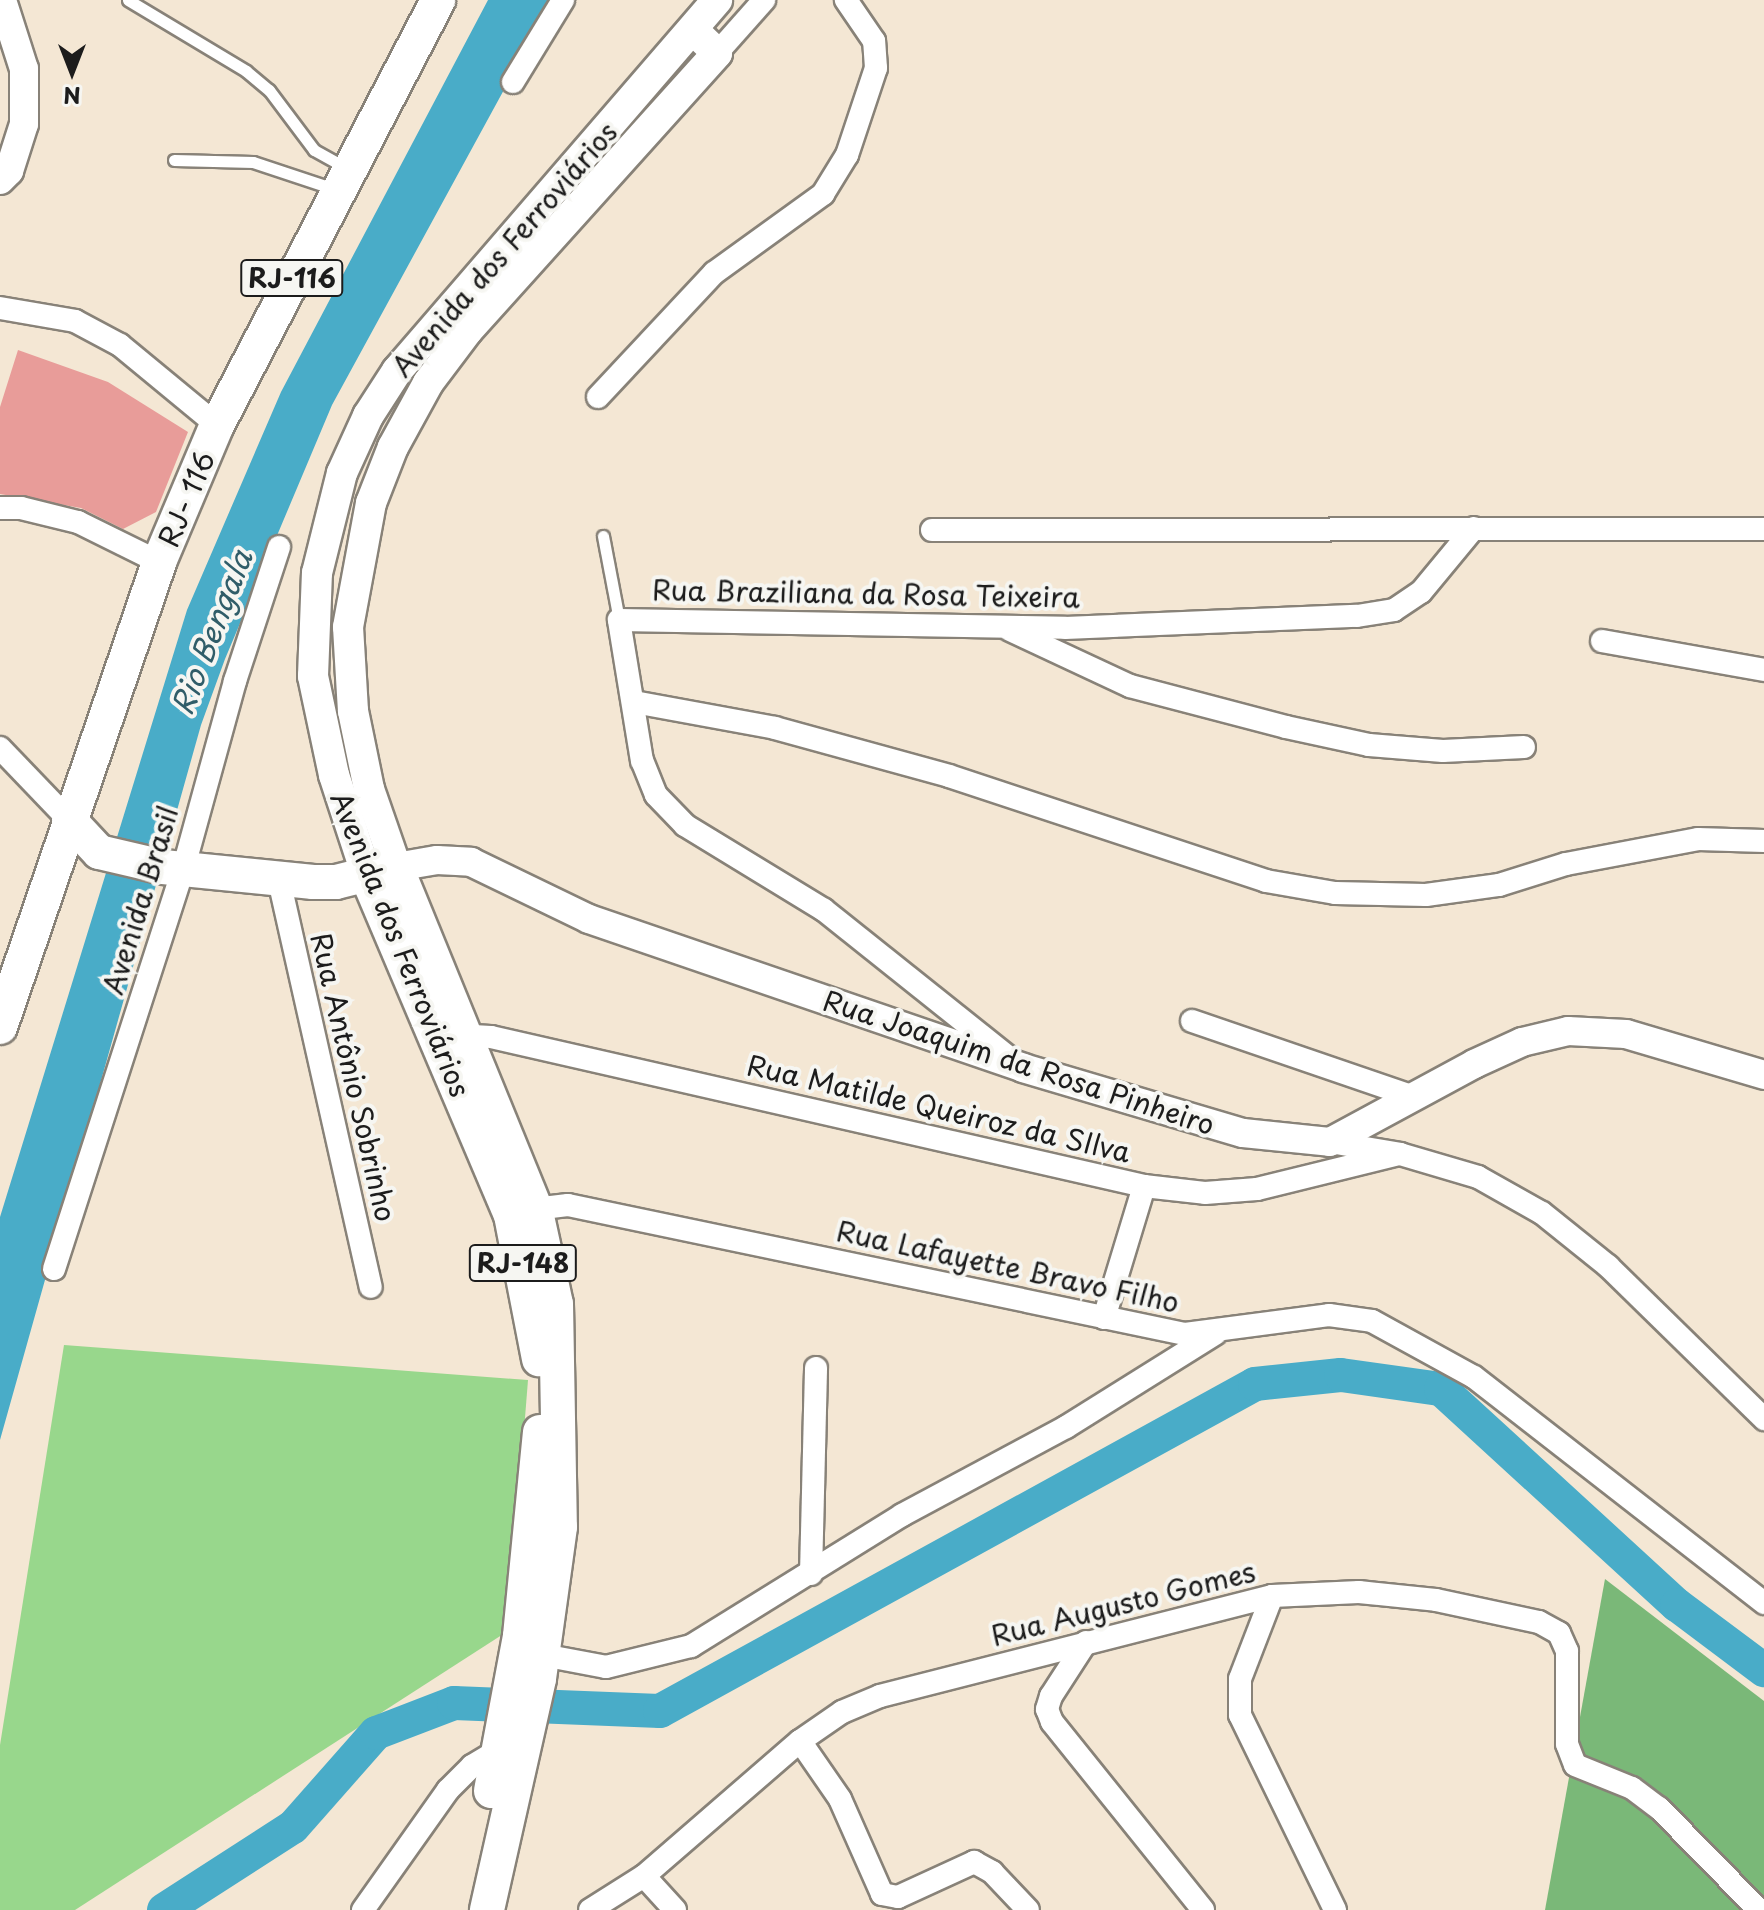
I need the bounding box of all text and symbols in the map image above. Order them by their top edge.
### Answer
north arrow [32,32,112,112]
text: N [63,80,81,113]
street label: Avenida dos Ferroviários [384,114,624,384]
road number: RJ-116 [240,256,344,300]
street label: RJ- 116 [151,446,221,552]
water label: Rio Bengala [163,544,259,720]
street label: Rua Braziliana da Rosa Teixeira [651,572,1081,614]
street label: Avenida dos Ferroviários [324,785,478,1103]
street label: Avenida Brasil [95,802,185,998]
street label: Rua Antônio Sobrinho [304,929,404,1225]
street label: Rua Joaquim da Rosa Pinheiro [818,983,1220,1141]
street label: Rua Matilde Queiroz da SIlva [744,1047,1134,1169]
street label: Rua Lafayette Bravo Filho [835,1213,1181,1319]
road number: RJ-148 [467,1241,579,1285]
street label: Rua Augusto Gomes [987,1554,1259,1652]

